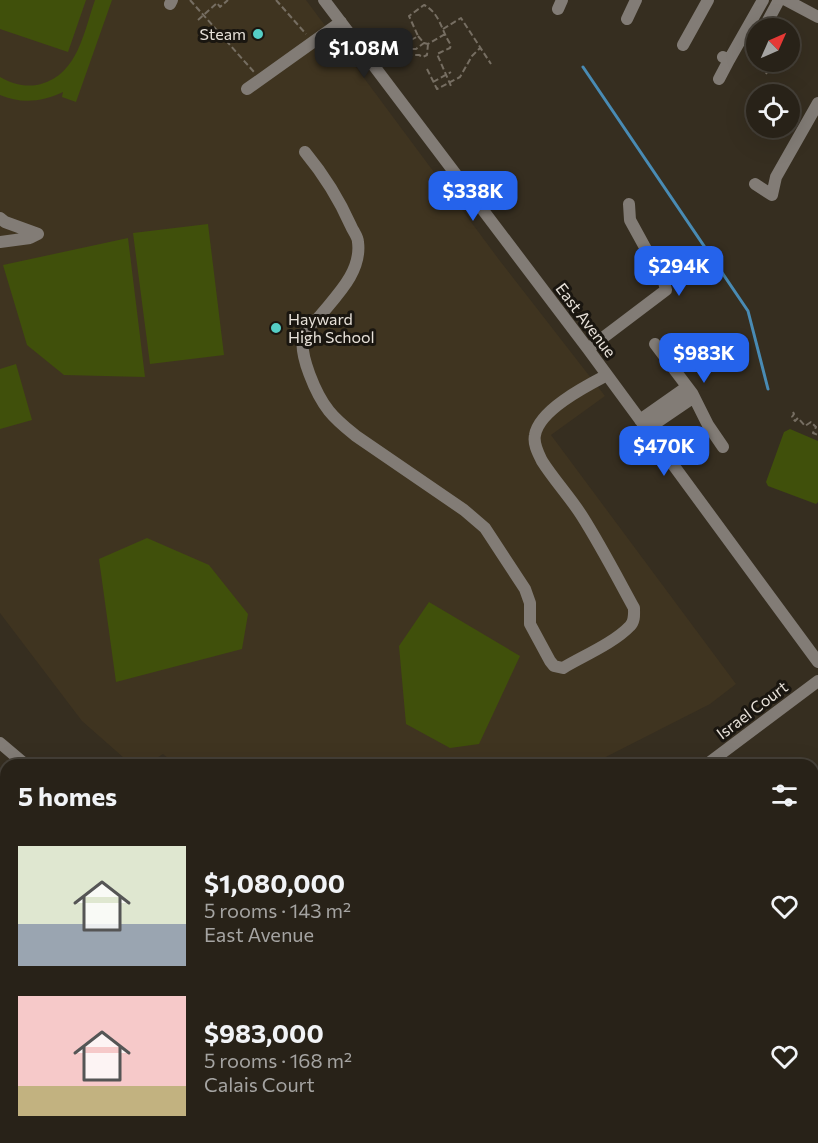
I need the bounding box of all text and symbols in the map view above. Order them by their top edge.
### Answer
north arrow [746,18,800,72]
map controls [746,18,800,138]
place label: Steam [200,24,246,43]
marker: Steam [251,27,265,41]
pin: $1.08M [315,28,413,79]
text: $1.08M [329,35,399,59]
button: locate [746,84,800,138]
pin: $338K [431,171,515,222]
text: $338K [442,178,504,202]
pin: $294K [637,246,721,297]
text: $294K [648,253,710,277]
street label: East Avenue [552,279,620,361]
place label: Hayward High School [288,309,375,346]
marker: Hayward High School [269,321,283,335]
pin: $983K [662,333,746,384]
text: $983K [673,340,735,364]
pin: $470K [622,426,706,477]
text: $470K [633,433,695,457]
street label: Israel Court [712,676,791,743]
icon: filters [768,779,801,812]
text: 5 homes [18,780,117,811]
text: $1,080,000 [204,867,345,898]
icon: home [66,870,138,942]
icon: heart [768,890,801,923]
text: 5 rooms · 143 m² [204,898,351,922]
text: East Avenue [204,922,314,946]
text: $983,000 [204,1017,324,1048]
icon: home [66,1020,138,1092]
icon: heart [768,1040,801,1073]
text: 5 rooms · 168 m² [204,1048,352,1072]
text: Calais Court [204,1072,315,1096]

